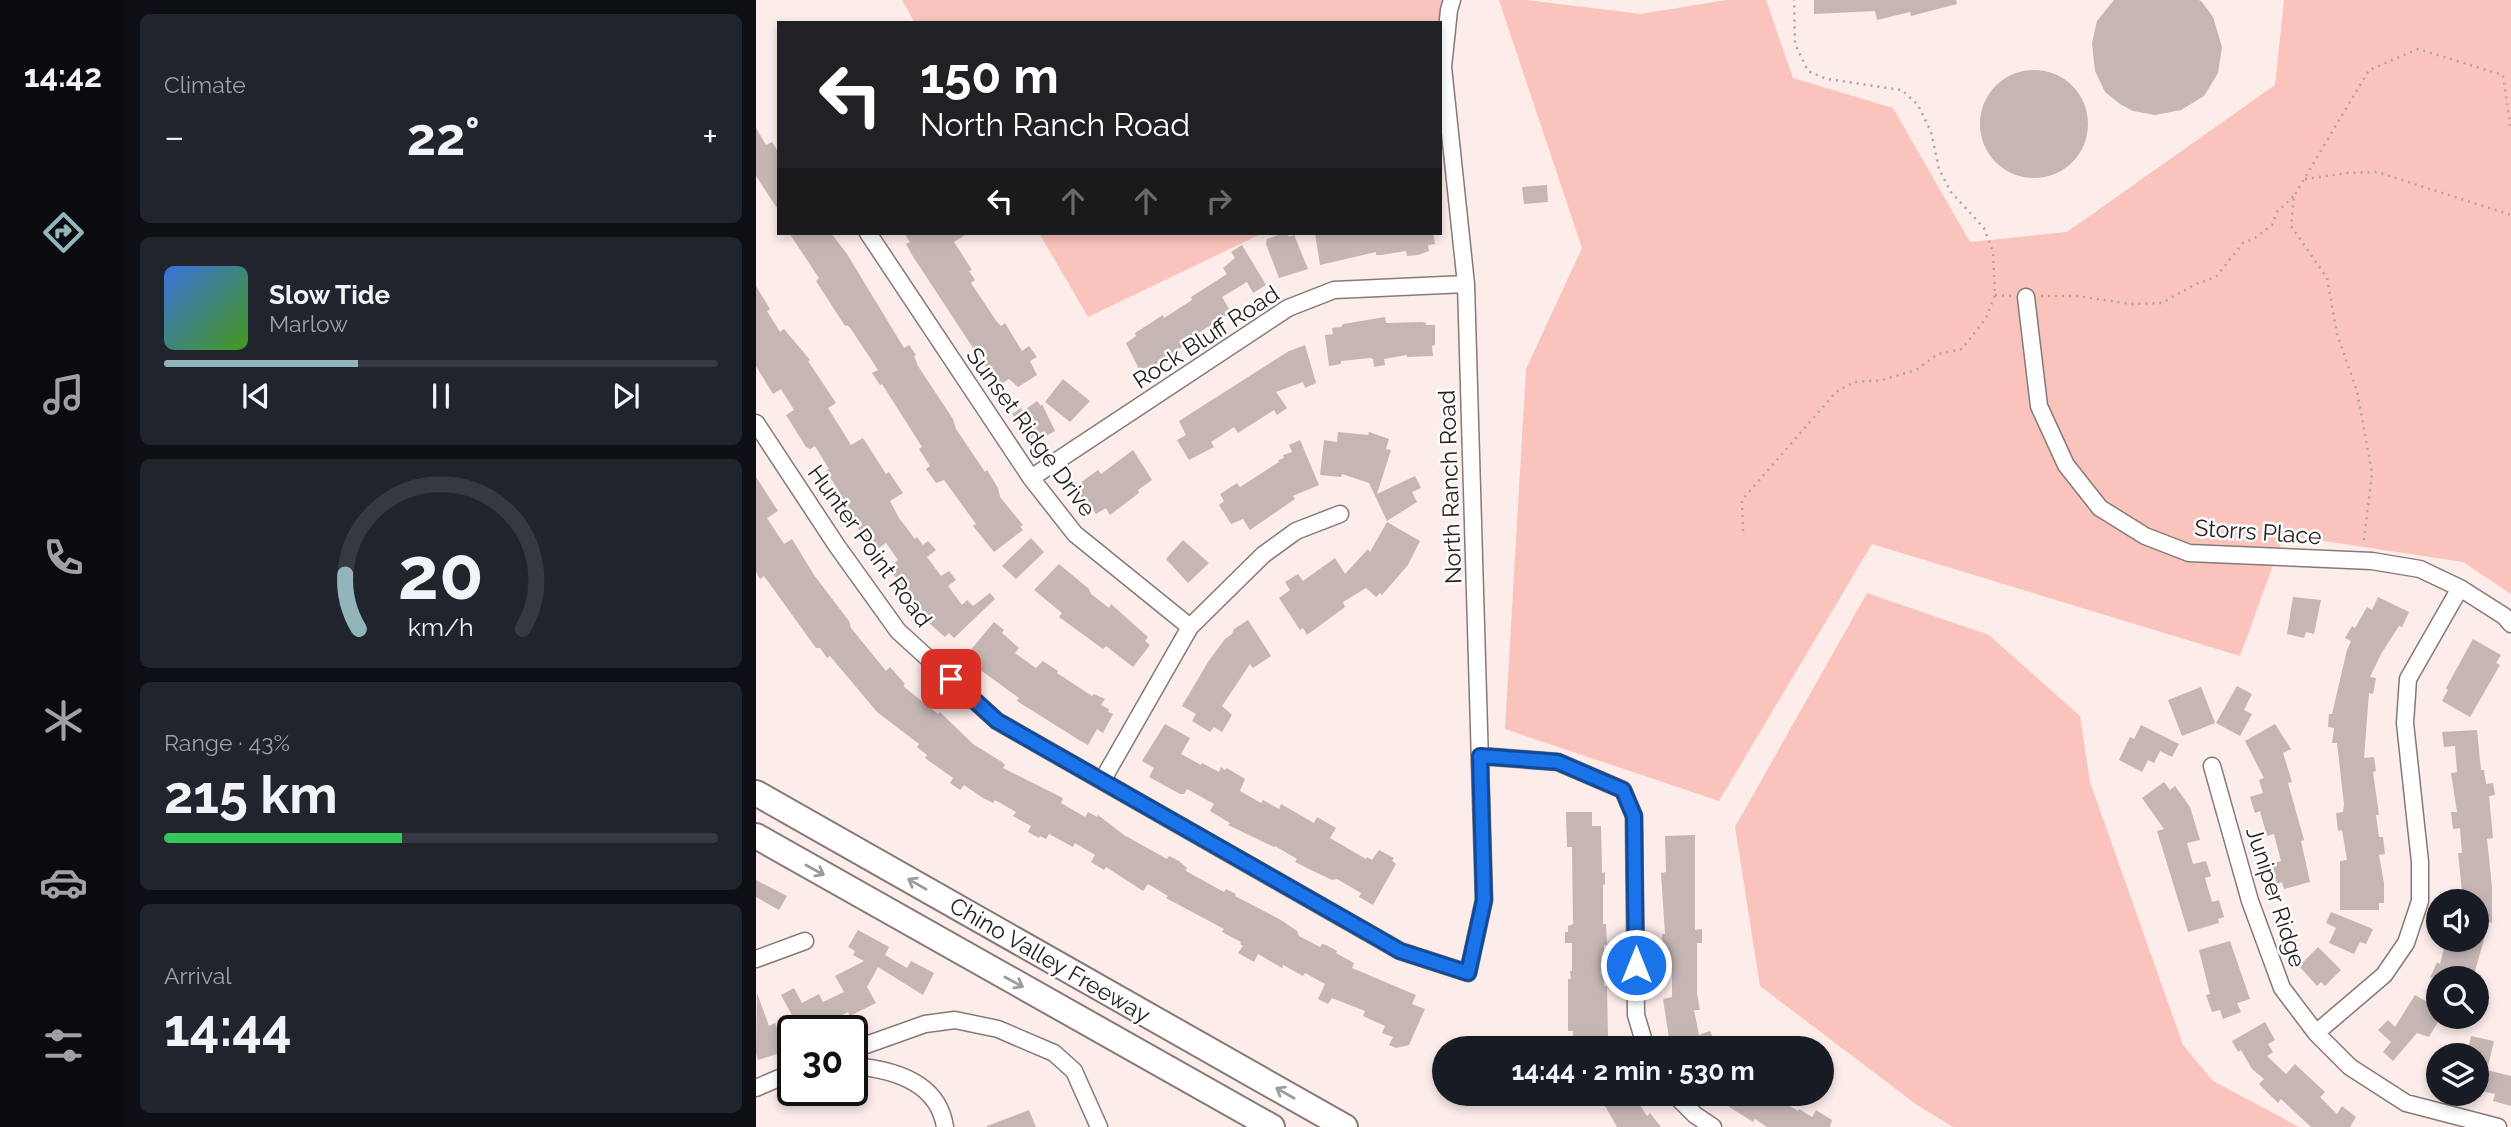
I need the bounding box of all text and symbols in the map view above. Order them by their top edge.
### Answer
text: 150 m [920,47,1059,104]
icon: left [805,49,896,140]
text: 14:42 [24,57,102,94]
text: Climate [164,71,246,98]
text: 22° [407,106,480,167]
text: North Ranch Road [920,106,1190,143]
text: − [164,114,184,159]
text: + [702,114,718,159]
icon: left [981,182,1019,220]
icon: ahead [1054,182,1092,220]
icon: ahead [1127,182,1165,220]
icon: right [1200,182,1238,220]
icon: directions [39,208,88,257]
street label: Rock Bluff Road [1128,279,1284,394]
text: Slow Tide [269,280,390,310]
text: Marlow [269,310,348,337]
street label: Sunset Ridge Drive [961,342,1102,521]
icon: music [39,370,88,419]
icon: previous [237,377,275,415]
icon: pause [422,377,460,415]
icon: next [607,377,645,415]
street label: North Ranch Road [1433,390,1466,585]
street label: Hunter Point Road [803,460,938,632]
street label: Storrs Place [2194,514,2322,549]
text: 20 [398,532,484,617]
icon: phone [39,533,88,582]
text: km/h [408,612,474,642]
pin [921,649,981,709]
icon: arrive [932,660,970,698]
icon: climate [39,696,88,745]
text: Range · 43% [164,729,290,756]
text: 215 km [164,764,338,825]
street label: Juniper Ridge [2241,823,2312,970]
icon: car [39,858,88,907]
one-way arrow [805,863,825,877]
one-way arrow [907,877,928,890]
map controls [2426,889,2489,1106]
button: sound [2426,889,2489,952]
street label: Chino Valley Freeway [945,891,1155,1028]
position arrow [1599,928,1673,1002]
text: Arrival [164,962,231,989]
button: search [2426,966,2489,1029]
one-way arrow [1003,975,1023,989]
text: 14:44 [164,997,292,1058]
speed limit sign: 30 [777,1015,868,1106]
icon: filters [39,1021,88,1070]
button: layers [2426,1043,2489,1106]
text: 14:44 · 2 min · 530 m [1511,1056,1755,1086]
one-way arrow [1276,1086,1296,1100]

